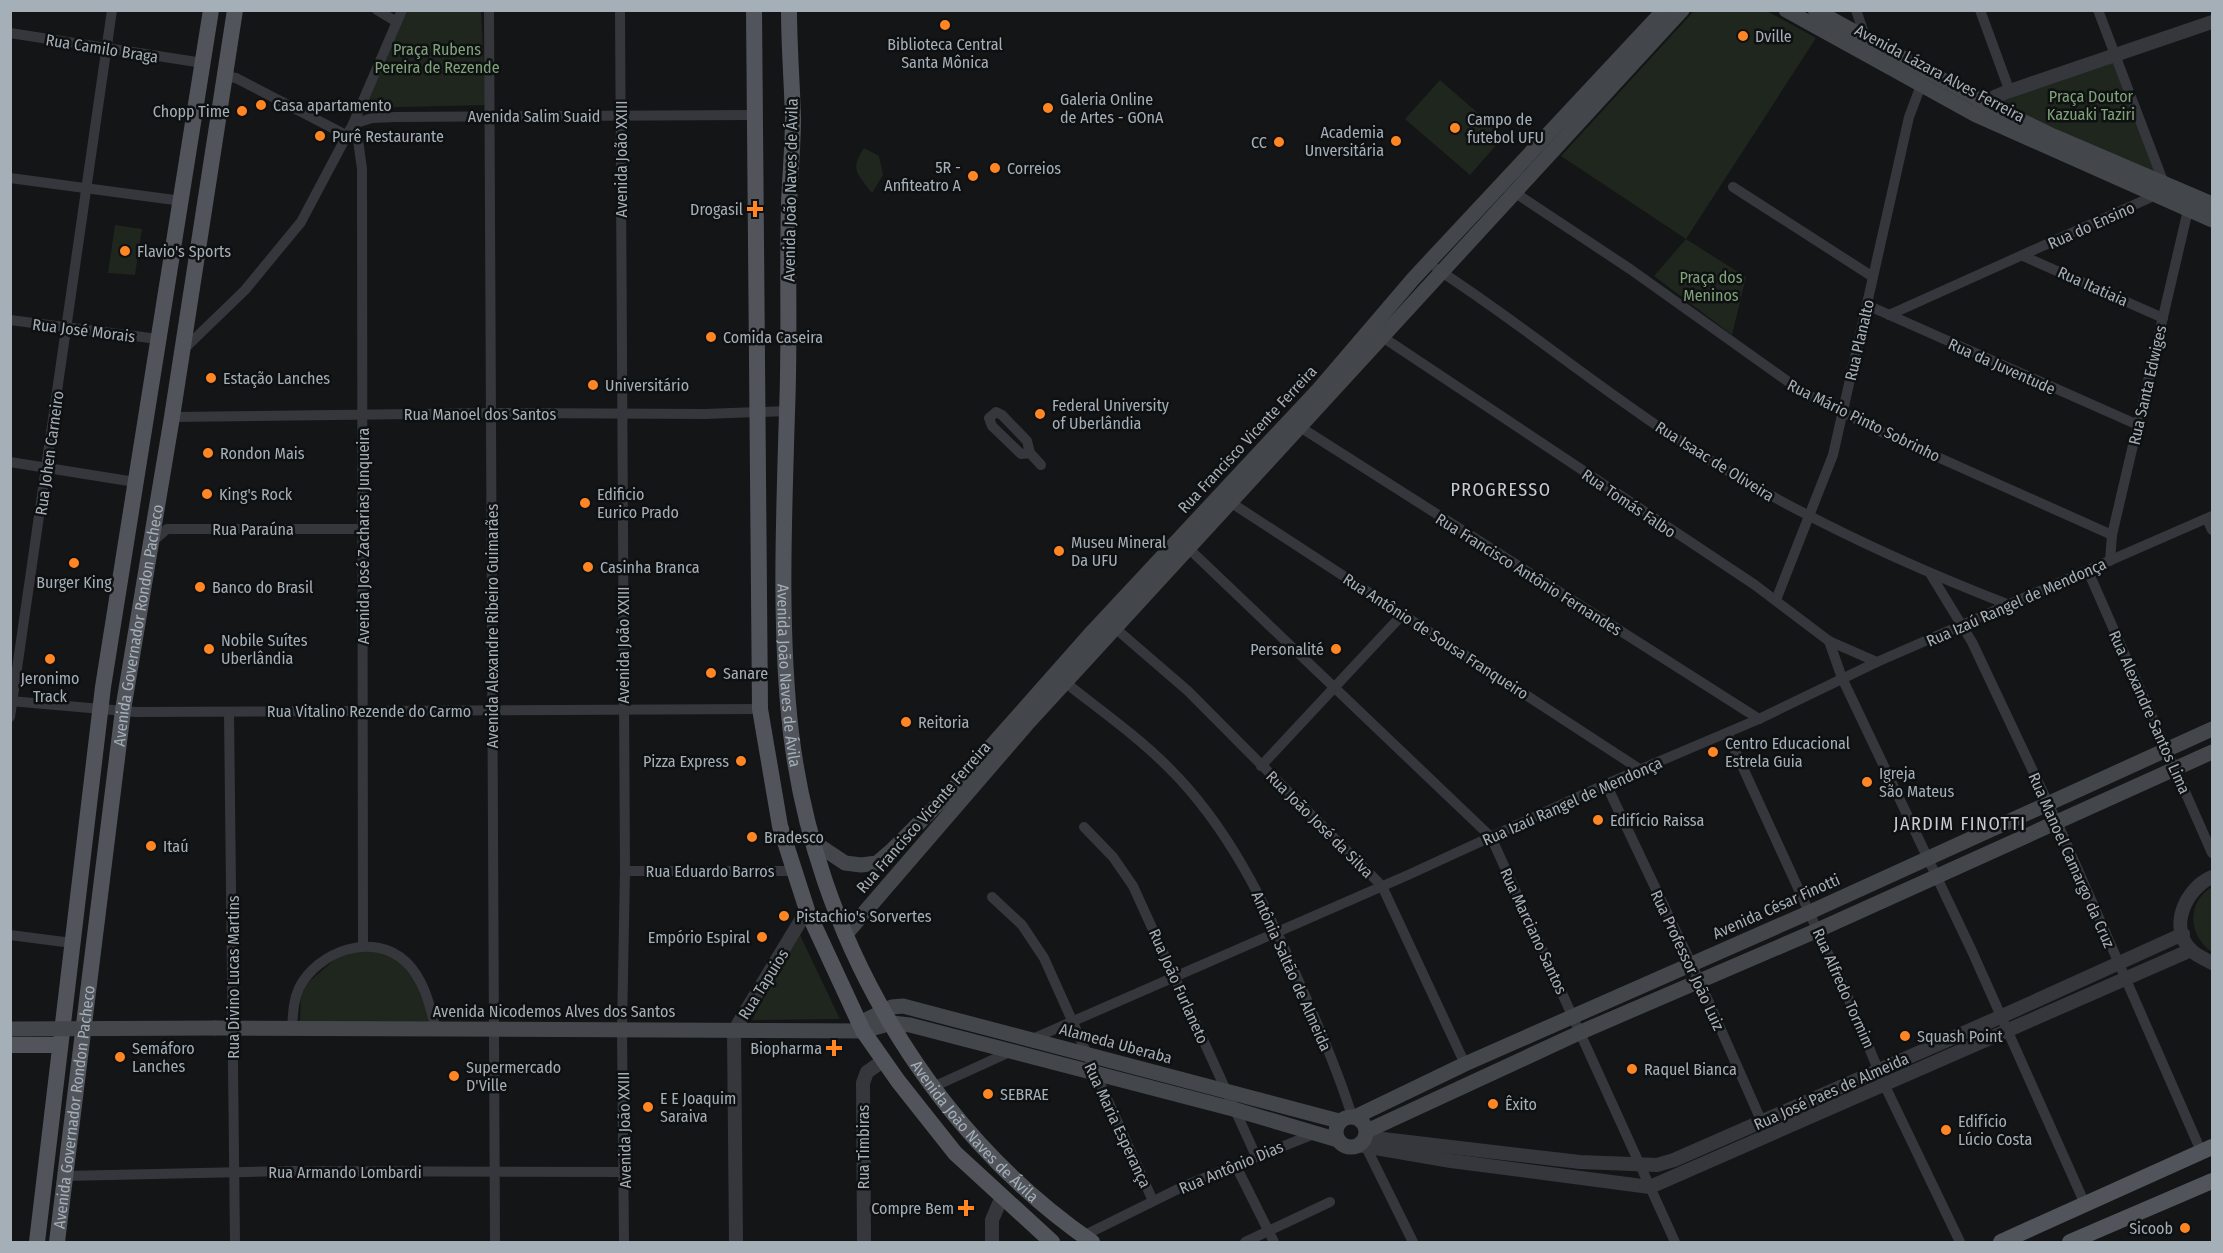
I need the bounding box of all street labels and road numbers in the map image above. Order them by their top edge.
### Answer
street label: Avenida Lázara Alves Ferreira [1852,21,2028,126]
street label: Rua Camilo Braga [44,30,160,67]
street label: Avenida João Naves de Ávila [779,98,802,282]
street label: Avenida João XXIII [612,101,631,217]
street label: Avenida Salim Suaid [468,107,600,126]
street label: Rua do Ensino [2045,198,2138,253]
street label: Rua Itatiaia [2055,263,2131,310]
street label: Rua Planalto [1841,298,1878,383]
street label: Rua José Morais [31,315,137,346]
street label: Rua Santa Edwiges [2125,323,2170,447]
street label: Rua da Juventude [1945,334,2058,399]
street label: Rua Francisco Vicente Ferreira [1174,362,1321,517]
street label: Rua Mário Pinto Sobrinho [1784,375,1943,466]
street label: Rua Johen Carneiro [31,390,68,516]
street label: Rua Manoel dos Santos [404,405,556,424]
street label: Rua Isaac de Oliveira [1652,417,1778,506]
street label: Avenida José Zacharias Junqueira [354,428,373,644]
street label: Rua Tomás Falbo [1578,465,1679,542]
street label: Avenida Governador Rondon Pacheco [110,503,167,747]
street label: Avenida Alexandre Ribeiro Guimarães [483,504,502,748]
street label: Rua Francisco Antônio Fernandes [1432,509,1625,640]
street label: Rua Paraúna [212,520,294,539]
street label: Rua Izaú Rangel de Mendonça [1923,554,2109,651]
street label: Rua Antônio de Sousa Franqueiro [1340,569,1532,704]
street label: Avenida João Naves de Ávila [773,584,805,769]
street label: Avenida João XXIII [614,587,633,703]
street label: Rua Alexandre Santos Lima [2105,628,2194,797]
street label: Rua Vitalino Rezende do Carmo [267,702,471,721]
street label: Rua Francisco Vicente Ferreira [852,738,994,897]
street label: Rua Izaú Rangel de Mendonça [1479,753,1665,850]
street label: Rua João José da Silva [1262,767,1377,882]
street label: Rua Manoel Camargo da Cruz [2024,770,2119,951]
street label: Rua Eduardo Barros [645,862,775,881]
street label: Rua Marciano Santos [1496,865,1571,997]
street label: Avenida César Finotti [1710,870,1843,943]
street label: Rua Professor João Luiz [1647,887,1728,1033]
street label: Antônia Saltão de Almeida [1248,888,1335,1054]
street label: Rua Divino Lucas Martins [224,895,243,1059]
street label: Rua Alfredo Tormim [1809,925,1878,1051]
street label: Rua João Furlaneto [1145,926,1212,1046]
street label: Rua Tapuios [734,945,793,1023]
street label: Avenida Governador Rondon Pacheco [50,984,99,1230]
street label: Avenida Nicodemos Alves dos Santos [433,1002,675,1021]
street label: Alameda Uberaba [1058,1019,1174,1068]
street label: Rua José Paes de Almeida [1751,1049,1912,1134]
street label: Avenida João Naves de Ávila [907,1057,1042,1206]
street label: Rua Maria Esperança [1080,1060,1155,1191]
street label: Avenida João XXIII [614,1071,635,1189]
street label: Rua Timbiras [854,1105,873,1189]
street label: Rua Antônio Dias [1176,1137,1286,1198]
street label: Rua Armando Lombardi [268,1163,422,1182]

